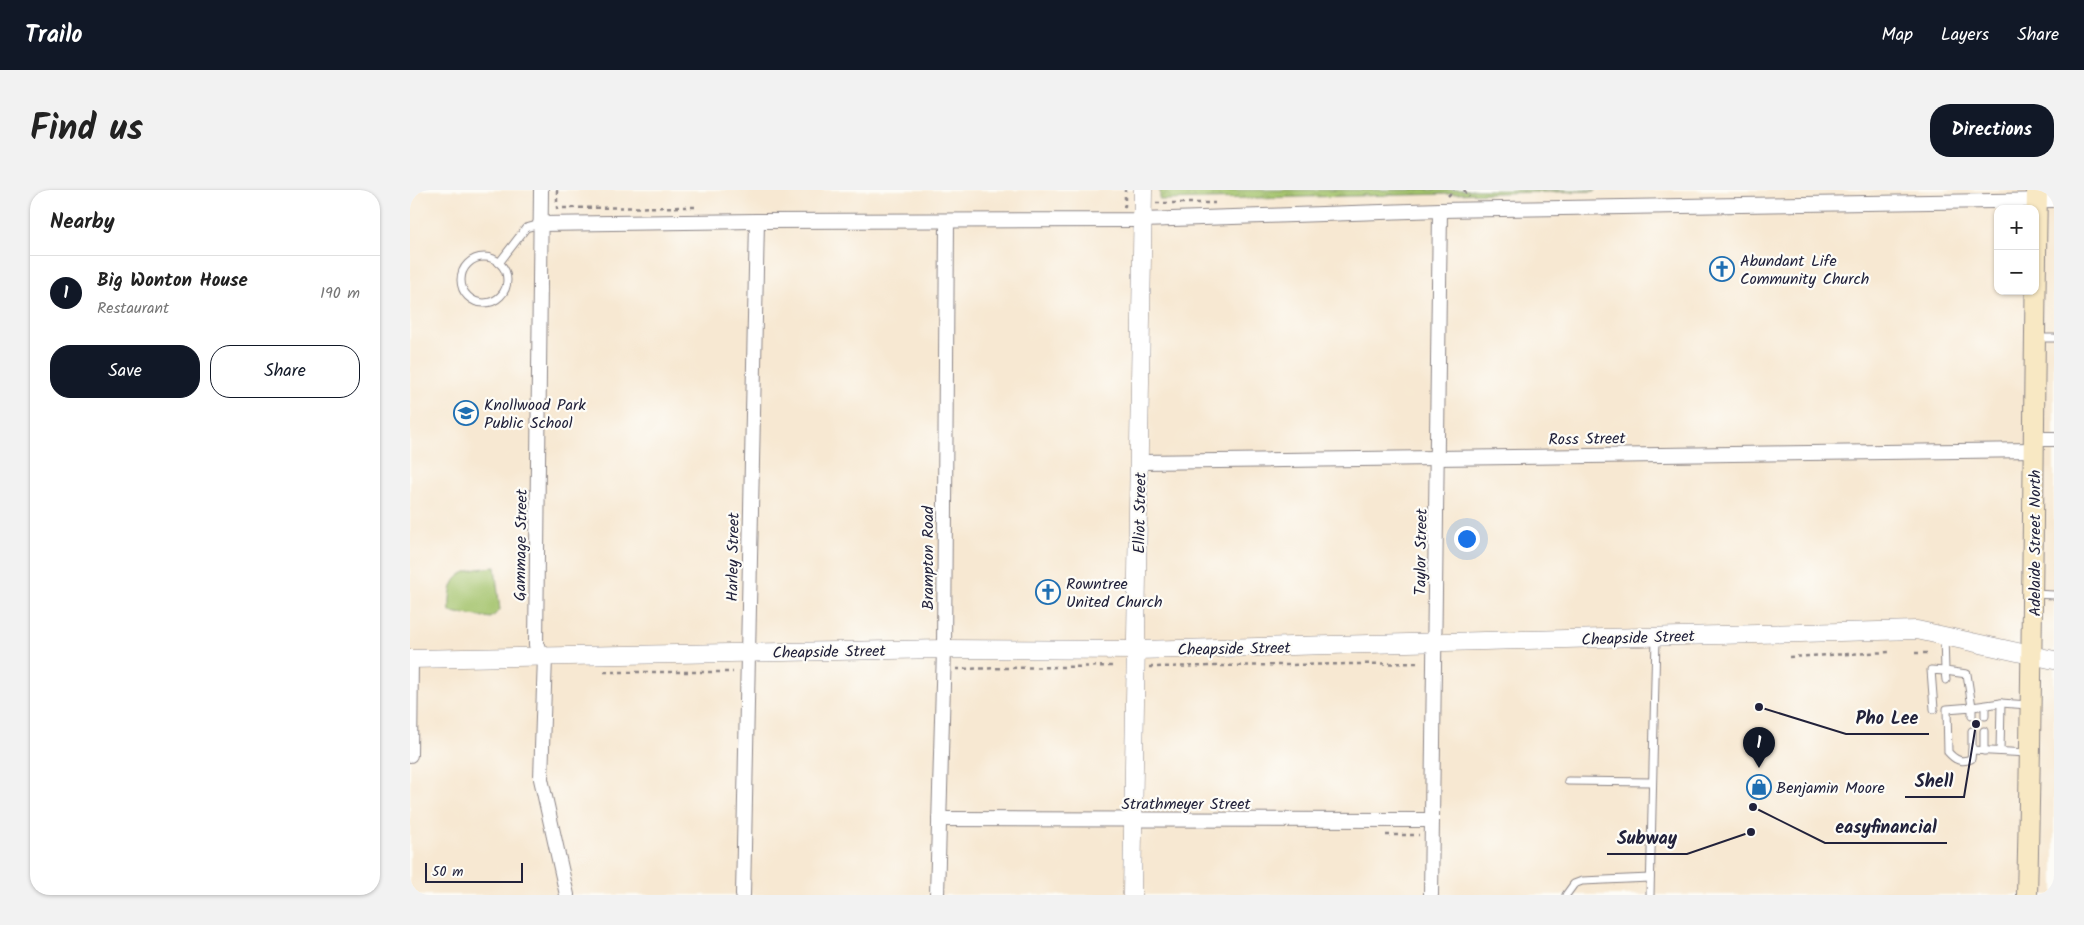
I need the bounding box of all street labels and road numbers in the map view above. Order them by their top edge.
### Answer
street label: Ross Street [1548,426,1627,453]
street label: Adelaide Street North [2023,470,2048,616]
street label: Elliot Street [1127,471,1154,554]
street label: Gammage Street [508,488,535,601]
street label: Brampton Road [916,505,941,610]
street label: Taylor Street [1408,507,1435,596]
street label: Harley Street [720,511,747,602]
street label: Cheapside Street [1581,624,1696,653]
street label: Cheapside Street [1177,636,1292,663]
street label: Cheapside Street [772,639,887,666]
street label: Strathmeyer Street [1121,792,1251,817]

